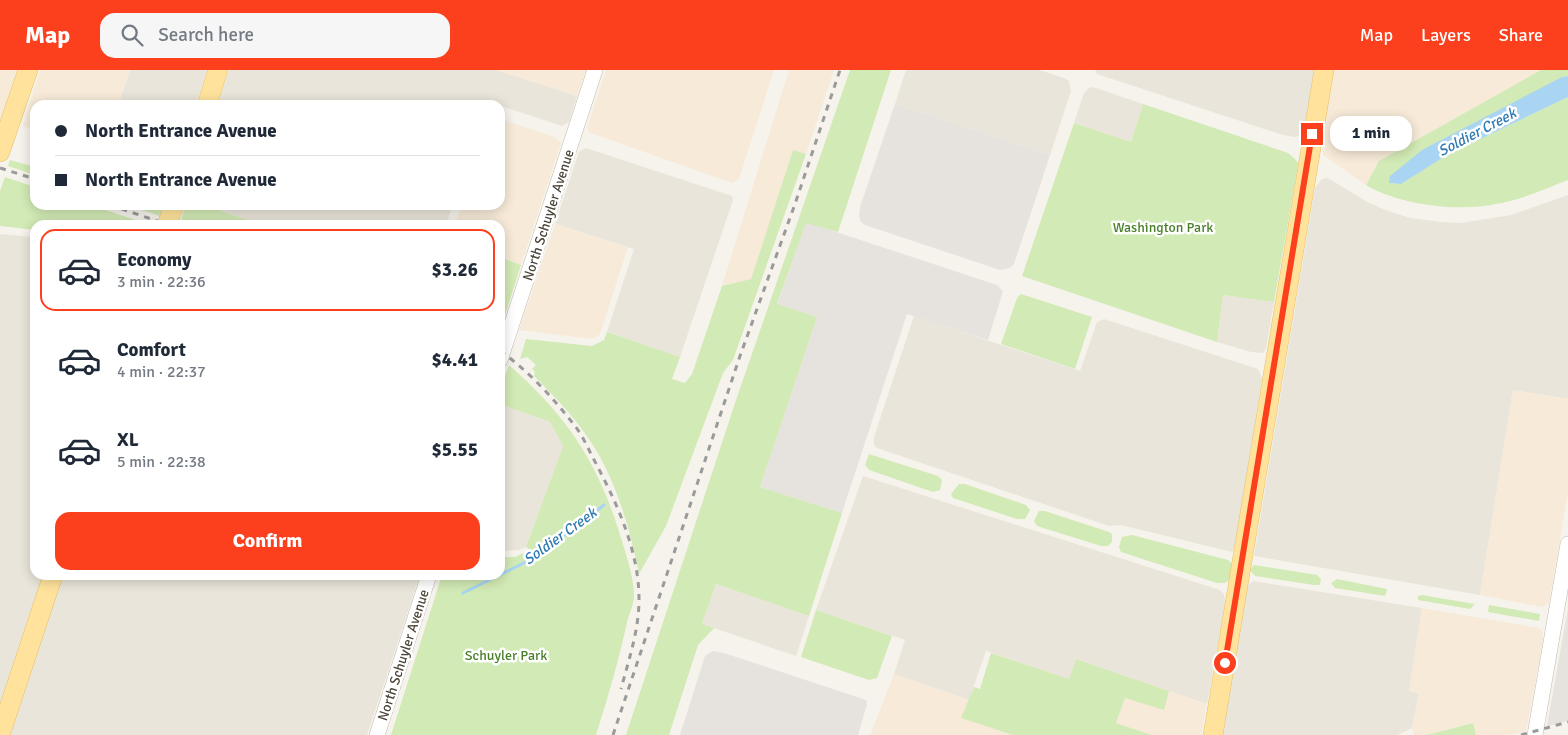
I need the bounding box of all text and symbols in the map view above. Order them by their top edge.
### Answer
search box [100,13,450,58]
text: Map [25,20,70,50]
icon: search [118,21,146,49]
text: Search here [158,23,254,47]
text: Map [1360,24,1393,46]
text: Layers [1421,24,1471,46]
text: Share [1499,24,1543,46]
water label: Soldier Creek [1435,103,1520,160]
callout: 1 min [1330,116,1412,152]
text: North Entrance Avenue [85,119,277,143]
route end [1301,123,1323,145]
text: 1 min [1352,123,1390,143]
street label: North Schuyler Avenue [519,147,578,283]
text: North Entrance Avenue [85,168,277,192]
park label: Washington Park [1113,219,1213,236]
icon: car [57,248,102,293]
text: Economy [117,248,191,272]
text: $3.26 [432,258,478,282]
text: 3 min · 22:36 [117,272,206,292]
icon: car [57,338,102,383]
text: Comfort [117,338,186,362]
text: $4.41 [432,348,478,372]
text: 4 min · 22:37 [117,362,206,382]
icon: car [57,428,102,473]
text: XL [117,428,139,452]
text: $5.55 [432,438,478,462]
text: 5 min · 22:38 [117,452,206,472]
water label: Soldier Creek [520,503,601,568]
button: Confirm [55,512,480,570]
street label: North Schuyler Avenue [374,587,433,723]
park label: Schuyler Park [465,647,547,664]
route start [1214,652,1236,674]

